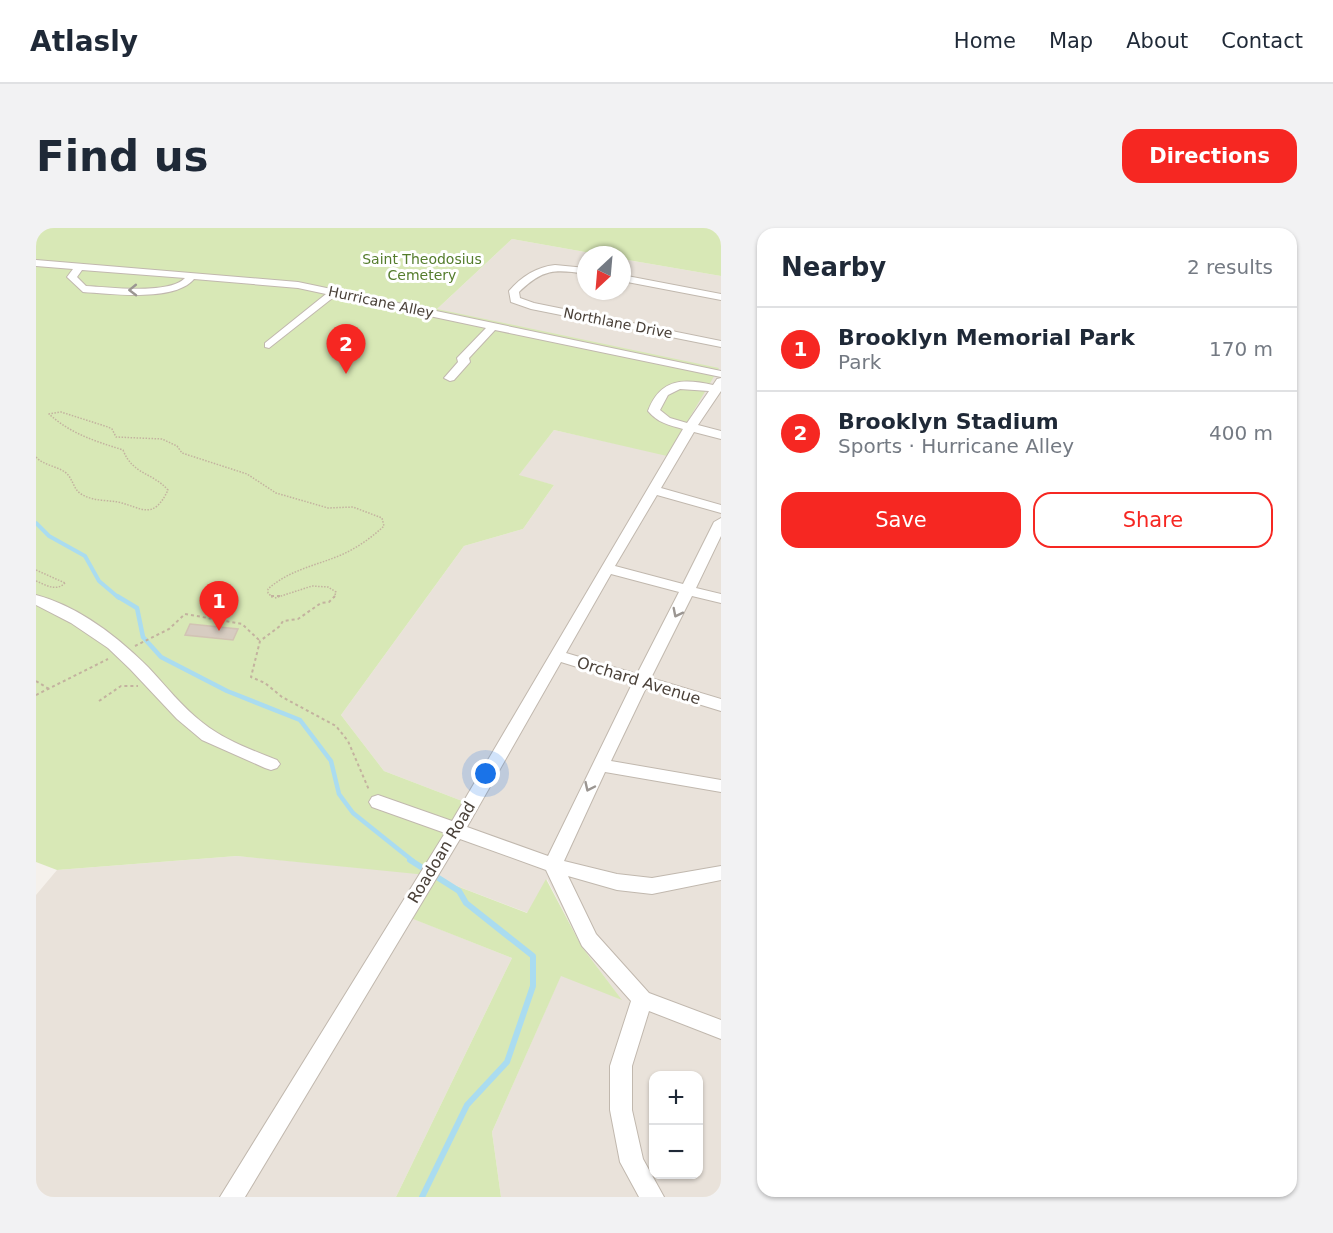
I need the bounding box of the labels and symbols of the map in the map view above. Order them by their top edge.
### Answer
north arrow [577,246,631,300]
park label: Saint Theodosius Cemetery [362,251,482,283]
street label: Hurricane Alley [327,283,435,321]
one-way arrow [128,284,137,296]
street label: Northlane Drive [562,305,674,341]
pin: 2 [326,324,366,374]
pin: 1 [200,582,238,631]
one-way arrow [673,606,684,617]
street label: Orchard Avenue [575,653,703,708]
your location [471,759,500,788]
one-way arrow [585,780,597,791]
street label: Roadoan Road [404,798,479,906]

